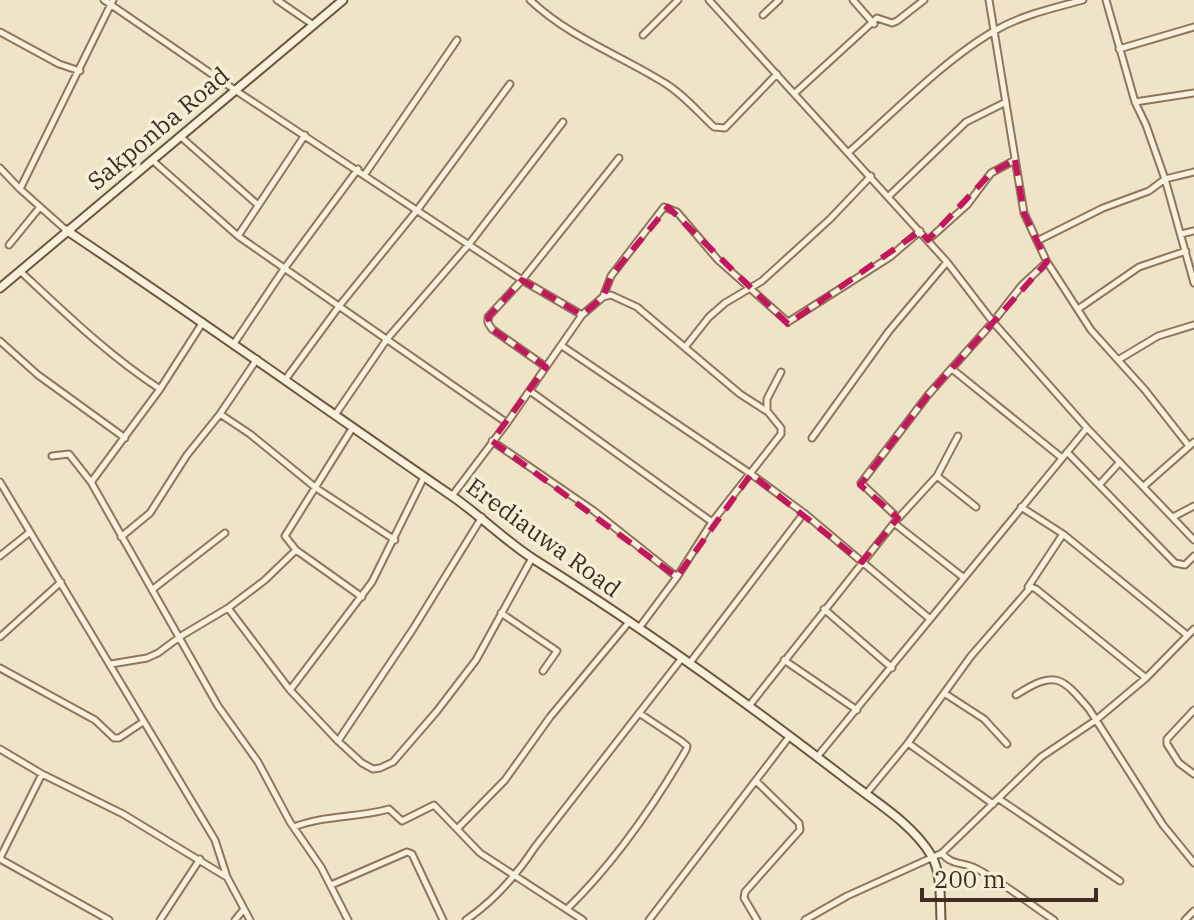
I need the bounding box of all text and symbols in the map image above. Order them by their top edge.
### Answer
street label: Sakponba Road [80,59,236,197]
street label: Erediauwa Road [460,470,628,604]
scale bar [922,852,1096,902]
text: 200 m [934,863,1006,895]

